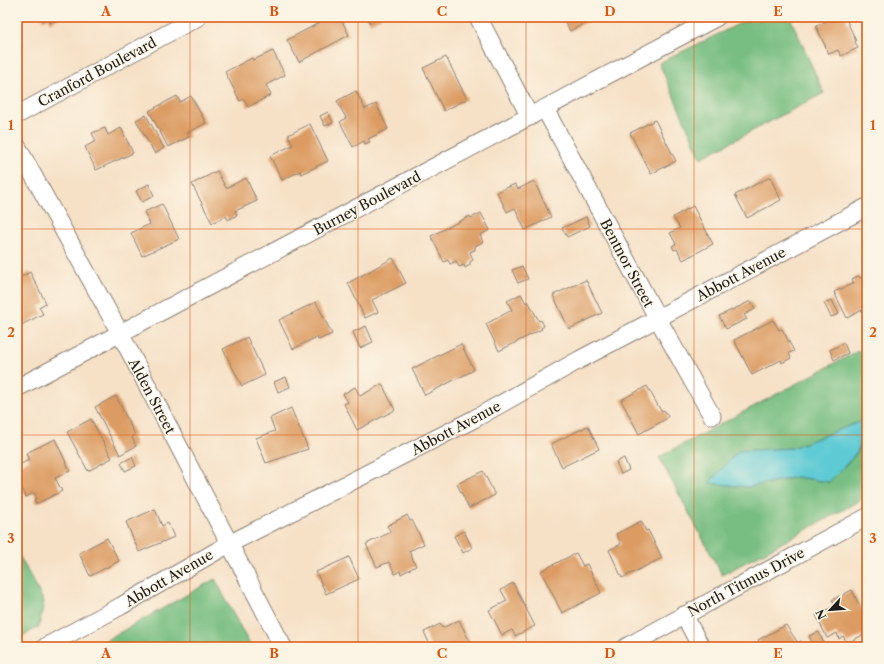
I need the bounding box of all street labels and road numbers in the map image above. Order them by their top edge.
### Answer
street label: Cranford Boulevard [35,33,160,111]
street label: Burney Boulevard [310,167,424,239]
street label: Bentnor Street [596,216,658,310]
street label: Abbott Avenue [692,243,789,306]
street label: Alden Street [124,354,179,437]
street label: Abbott Avenue [407,397,504,460]
street label: North Titmus Drive [684,543,808,620]
street label: Abbott Avenue [121,545,216,611]

